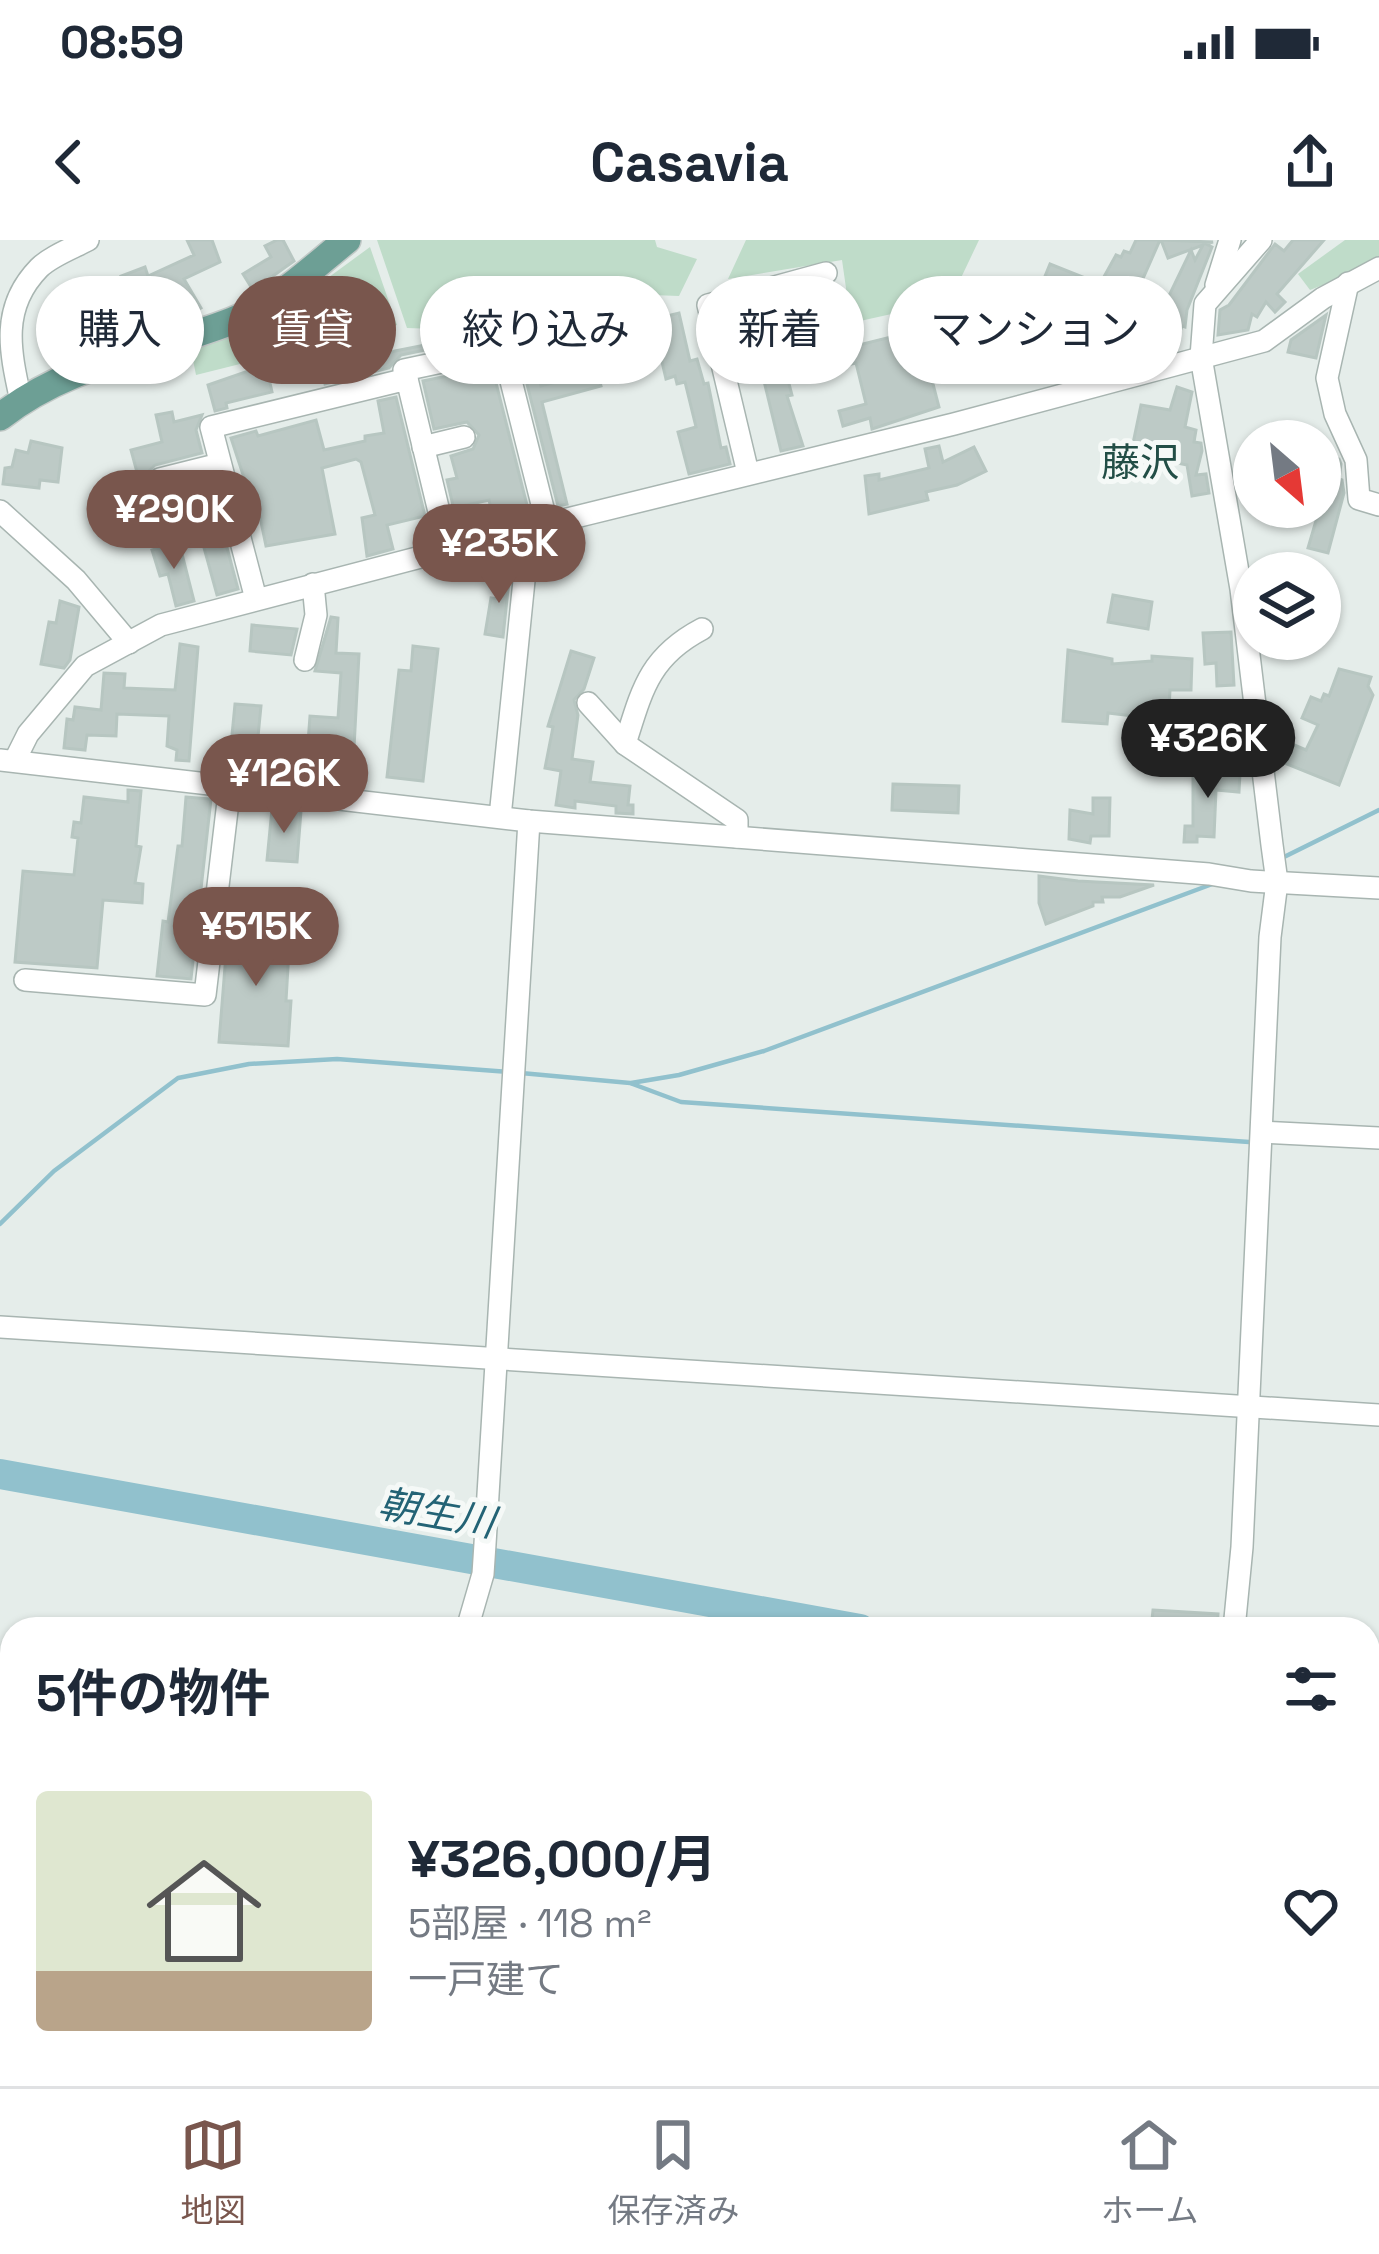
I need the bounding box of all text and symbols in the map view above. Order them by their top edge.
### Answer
text: 08:59 [60,14,184,71]
text: Casavia [590,128,789,197]
icon: back [36,129,102,195]
icon: share [1277,129,1343,195]
chip: 購入 [36,276,204,384]
chip: 賃貸 [228,276,396,384]
chip: 絞り込み [420,276,672,384]
chip: 新着 [696,276,864,384]
chip: マンション [888,276,1182,384]
north arrow [1233,420,1341,528]
map controls [1233,420,1341,660]
district label: 藤沢 [1101,438,1179,487]
pin: ¥290K [90,470,258,572]
text: ¥290K [114,484,234,533]
pin: ¥235K [415,504,583,606]
text: ¥235K [440,518,558,567]
button: layers [1233,552,1341,660]
pin: ¥326K [1124,699,1292,801]
text: ¥326K [1148,713,1268,762]
pin: ¥126K [200,734,368,836]
text: ¥126K [227,748,341,797]
pin: ¥515K [172,887,340,989]
text: ¥515K [200,901,312,950]
water label: 朝生川 [375,1479,503,1548]
icon: filters [1278,1656,1344,1722]
text: 5件の物件 [36,1661,271,1726]
text: ¥326,000/月 [408,1827,717,1892]
icon: home [132,1839,276,1983]
icon: heart [1278,1878,1344,1944]
text: 5部屋 · 118 m² [408,1899,651,1948]
text: 一戸建て [408,1955,564,2004]
tab: 地図 [180,2112,246,2232]
tab: 保存済み [607,2112,739,2232]
tab: ホーム [1100,2112,1198,2232]

